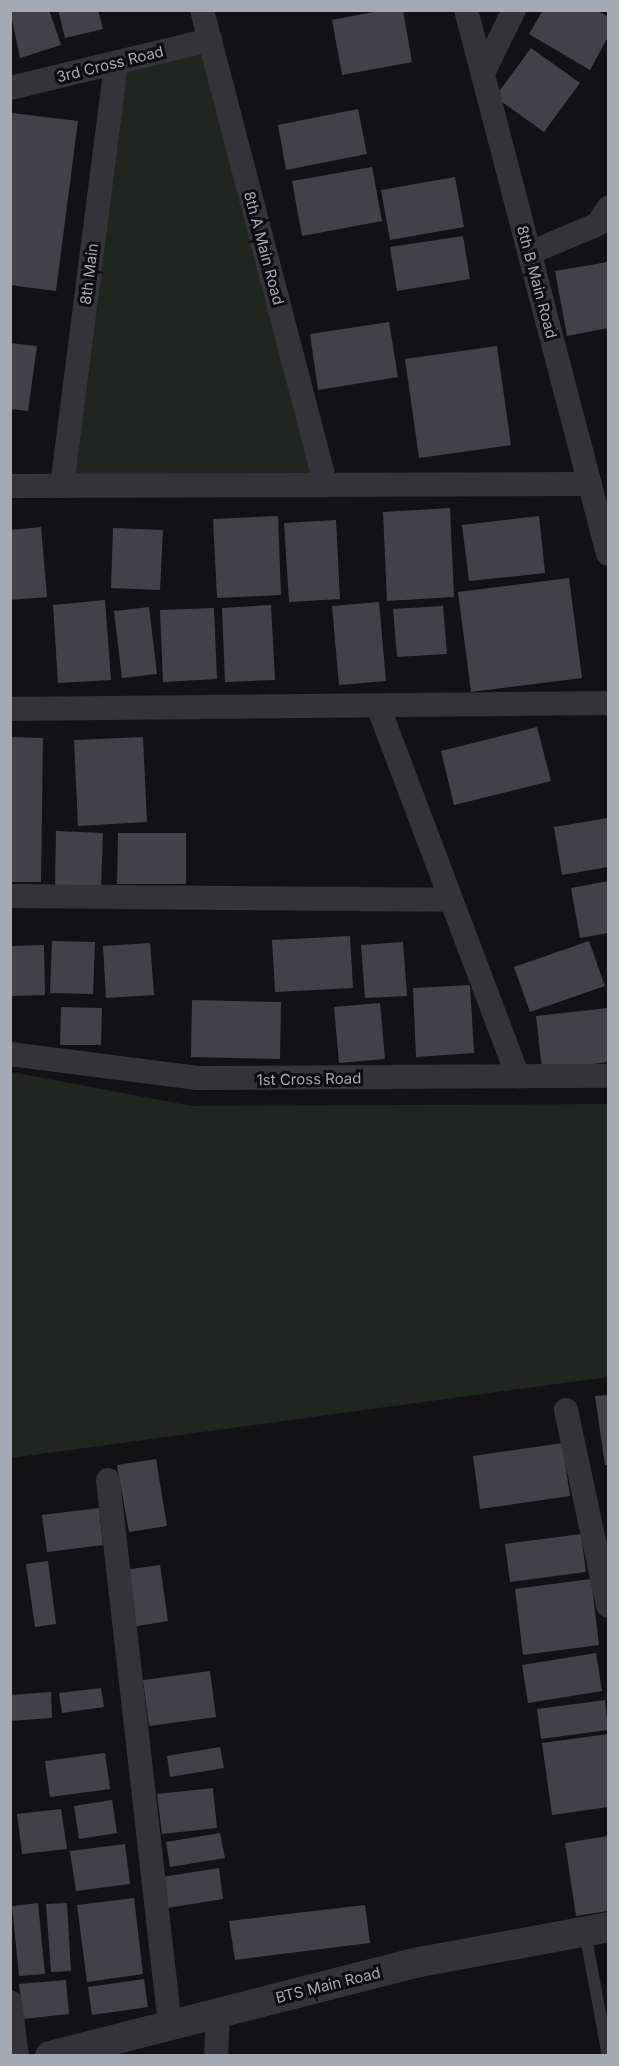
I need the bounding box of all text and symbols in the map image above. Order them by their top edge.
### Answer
street label: 3rd Cross Road [55,42,165,86]
street label: 8th A Main Road [240,189,288,307]
street label: 8th B Main Road [513,224,561,340]
street label: 8th Main [76,242,102,306]
street label: 1st Cross Road [256,1069,362,1089]
street label: BTS Main Road [274,1963,382,2007]

